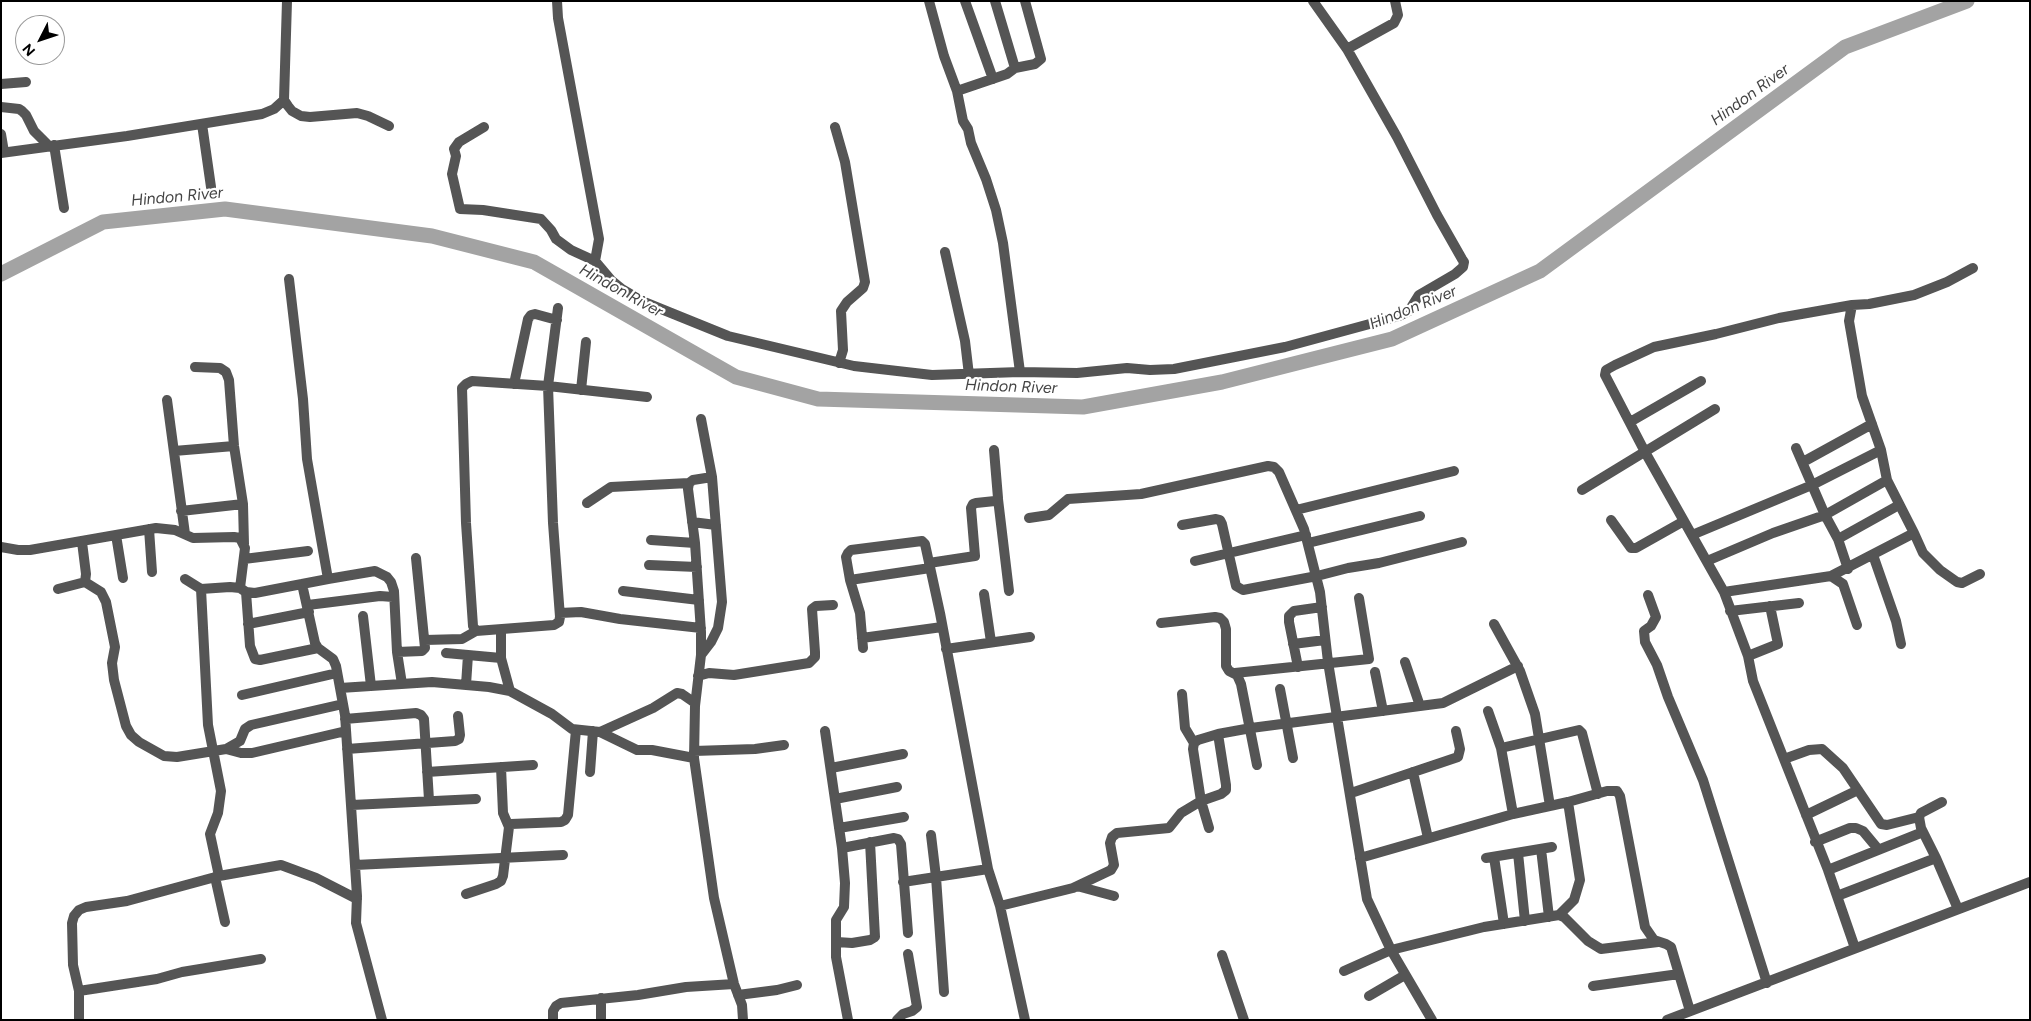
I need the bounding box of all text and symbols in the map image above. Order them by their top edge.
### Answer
north arrow [15,15,65,65]
text: N [19,40,39,59]
water label: Hindon River [1707,60,1793,130]
water label: Hindon River [130,183,224,211]
water label: Hindon River [576,260,666,322]
water label: Hindon River [1367,282,1459,334]
water label: Hindon River [965,376,1057,398]

